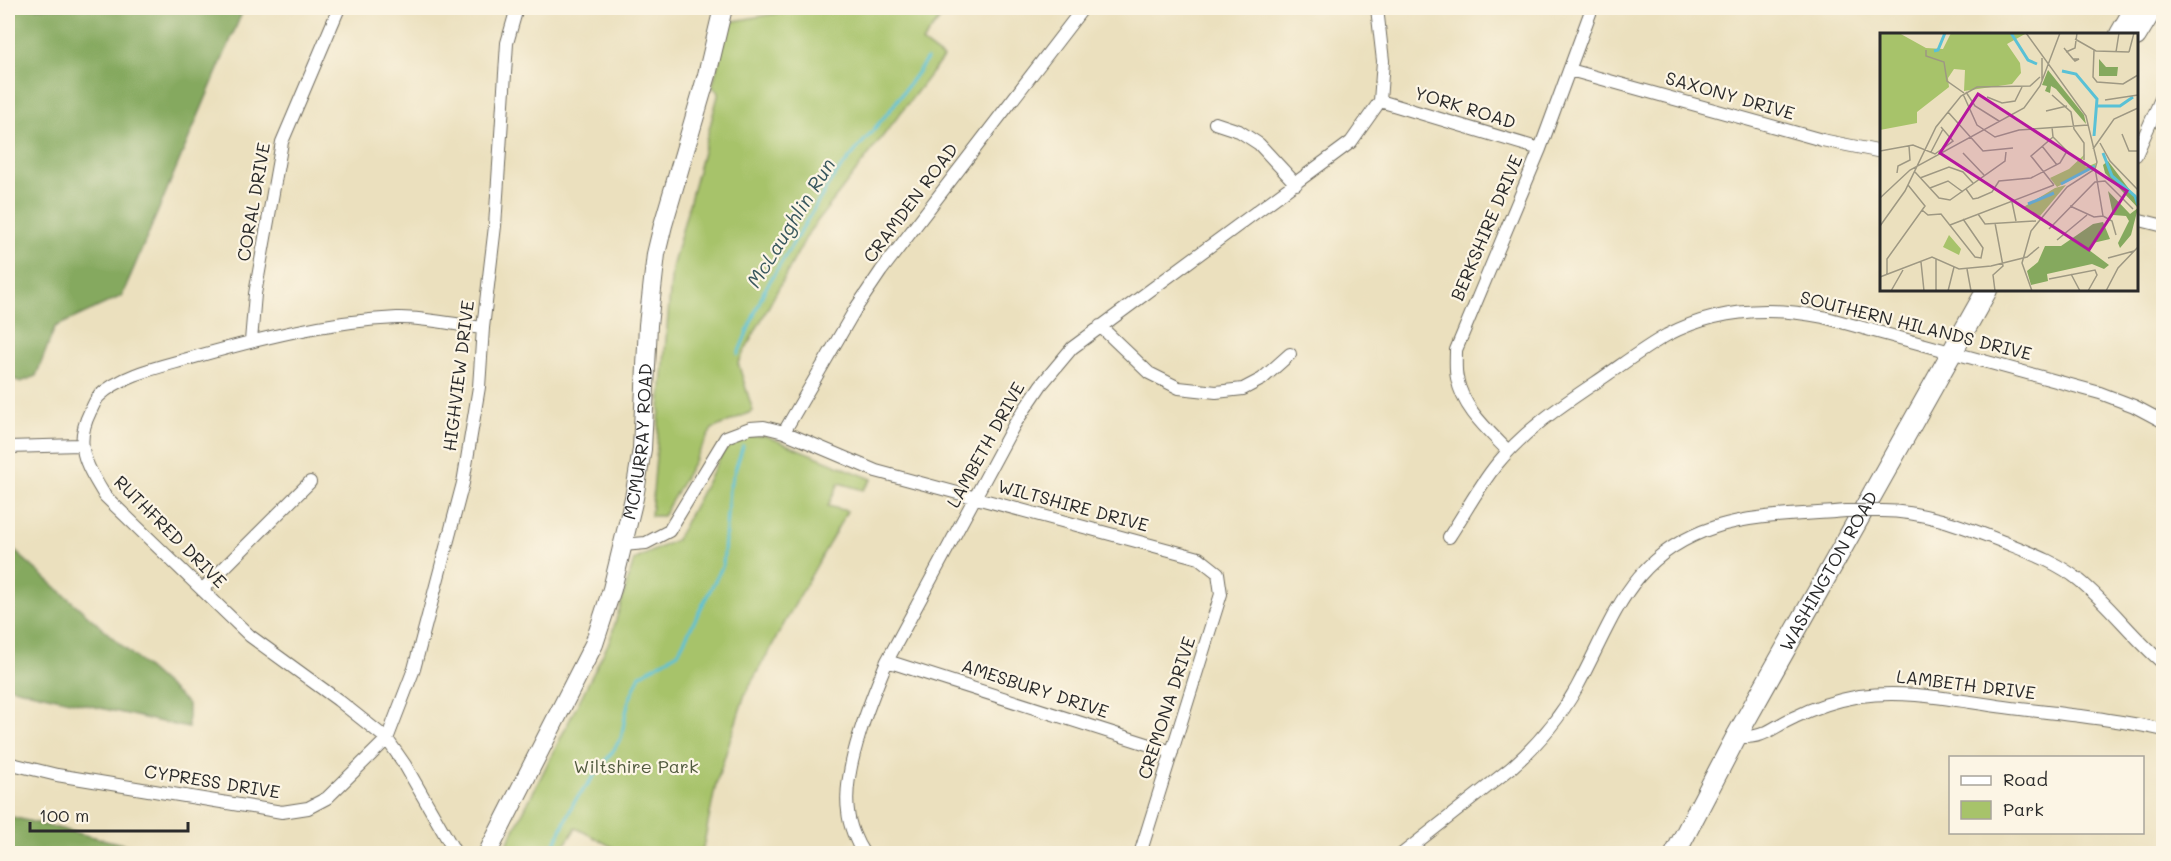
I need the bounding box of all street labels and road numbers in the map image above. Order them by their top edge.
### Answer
street label: SAXONY DRIVE [1663,65,1798,125]
street label: YORK ROAD [1412,80,1519,134]
street label: CRAMDEN ROAD [857,138,963,267]
street label: CORAL DRIVE [231,141,275,263]
street label: BERKSHIRE DRIVE [1445,151,1528,304]
street label: SOUTHERN HILANDS DRIVE [1798,285,2035,365]
street label: HIGHVIEW DRIVE [437,299,479,453]
street label: MCMURRAY ROAD [616,363,657,522]
street label: LAMBETH DRIVE [941,377,1030,512]
street label: RUTHFRED DRIVE [109,470,232,593]
street label: WILTSHIRE DRIVE [995,473,1151,537]
street label: WASHINGTON ROAD [1774,487,1883,655]
street label: CREMONA DRIVE [1132,633,1200,782]
street label: AMESBURY DRIVE [959,653,1112,723]
street label: LAMBETH DRIVE [1895,664,2037,704]
street label: CYPRESS DRIVE [143,758,282,804]

